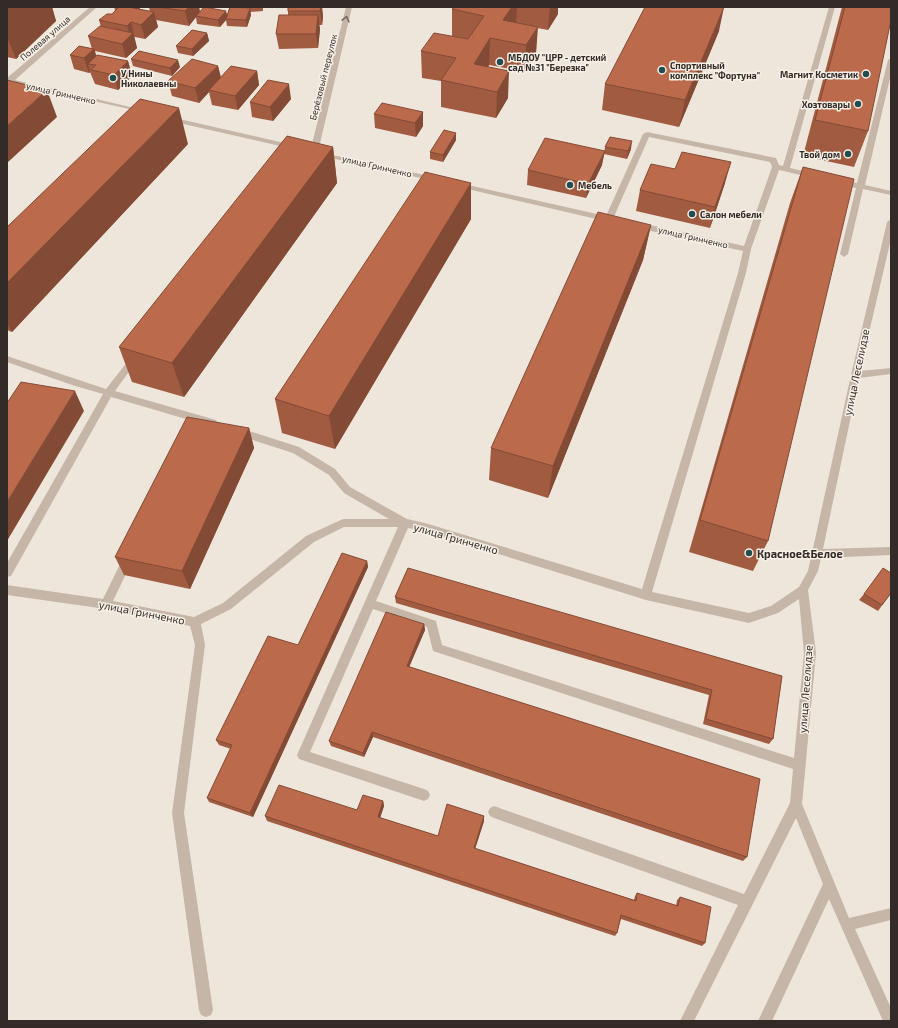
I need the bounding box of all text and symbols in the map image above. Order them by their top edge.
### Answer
street label: Полевая улица [18,13,73,64]
one-way arrow [342,16,350,22]
street label: Берёзовый переулок [307,33,340,121]
place label: МБДОУ "ЦРР - детский сад №31 "Березка" [508,52,606,73]
marker: МБДОУ "ЦРР - детский сад №31 "Березка" [495,57,505,67]
place label: Спортивный комплекс "Фортуна" [670,60,760,81]
marker: Спортивный комплекс "Фортуна" [657,65,667,75]
place label: У Нины Николаевны [121,68,176,89]
place label: Магнит Косметик [780,69,858,80]
marker: Магнит Косметик [861,69,871,79]
marker: У Нины Николаевны [108,73,118,83]
street label: улица Гринченко [25,80,97,107]
place label: Хозтовары [802,99,850,110]
marker: Хозтовары [853,99,863,109]
place label: Твой дом [799,149,840,160]
marker: Твой дом [843,149,853,159]
street label: улица Гринченко [341,153,413,180]
marker: Мебель [565,180,575,190]
place label: Мебель [578,180,612,191]
marker: Салон мебели [687,209,697,219]
place label: Салон мебели [700,209,762,220]
street label: улица Гринченко [657,224,729,251]
street label: улица Леселидзе [840,328,872,417]
street label: улица Гринченко [412,520,500,557]
place label: Красное&Белое [757,547,843,560]
marker: Красное&Белое [744,548,754,558]
street label: улица Гринченко [98,597,186,628]
street label: улица Леселидзе [795,645,816,733]

